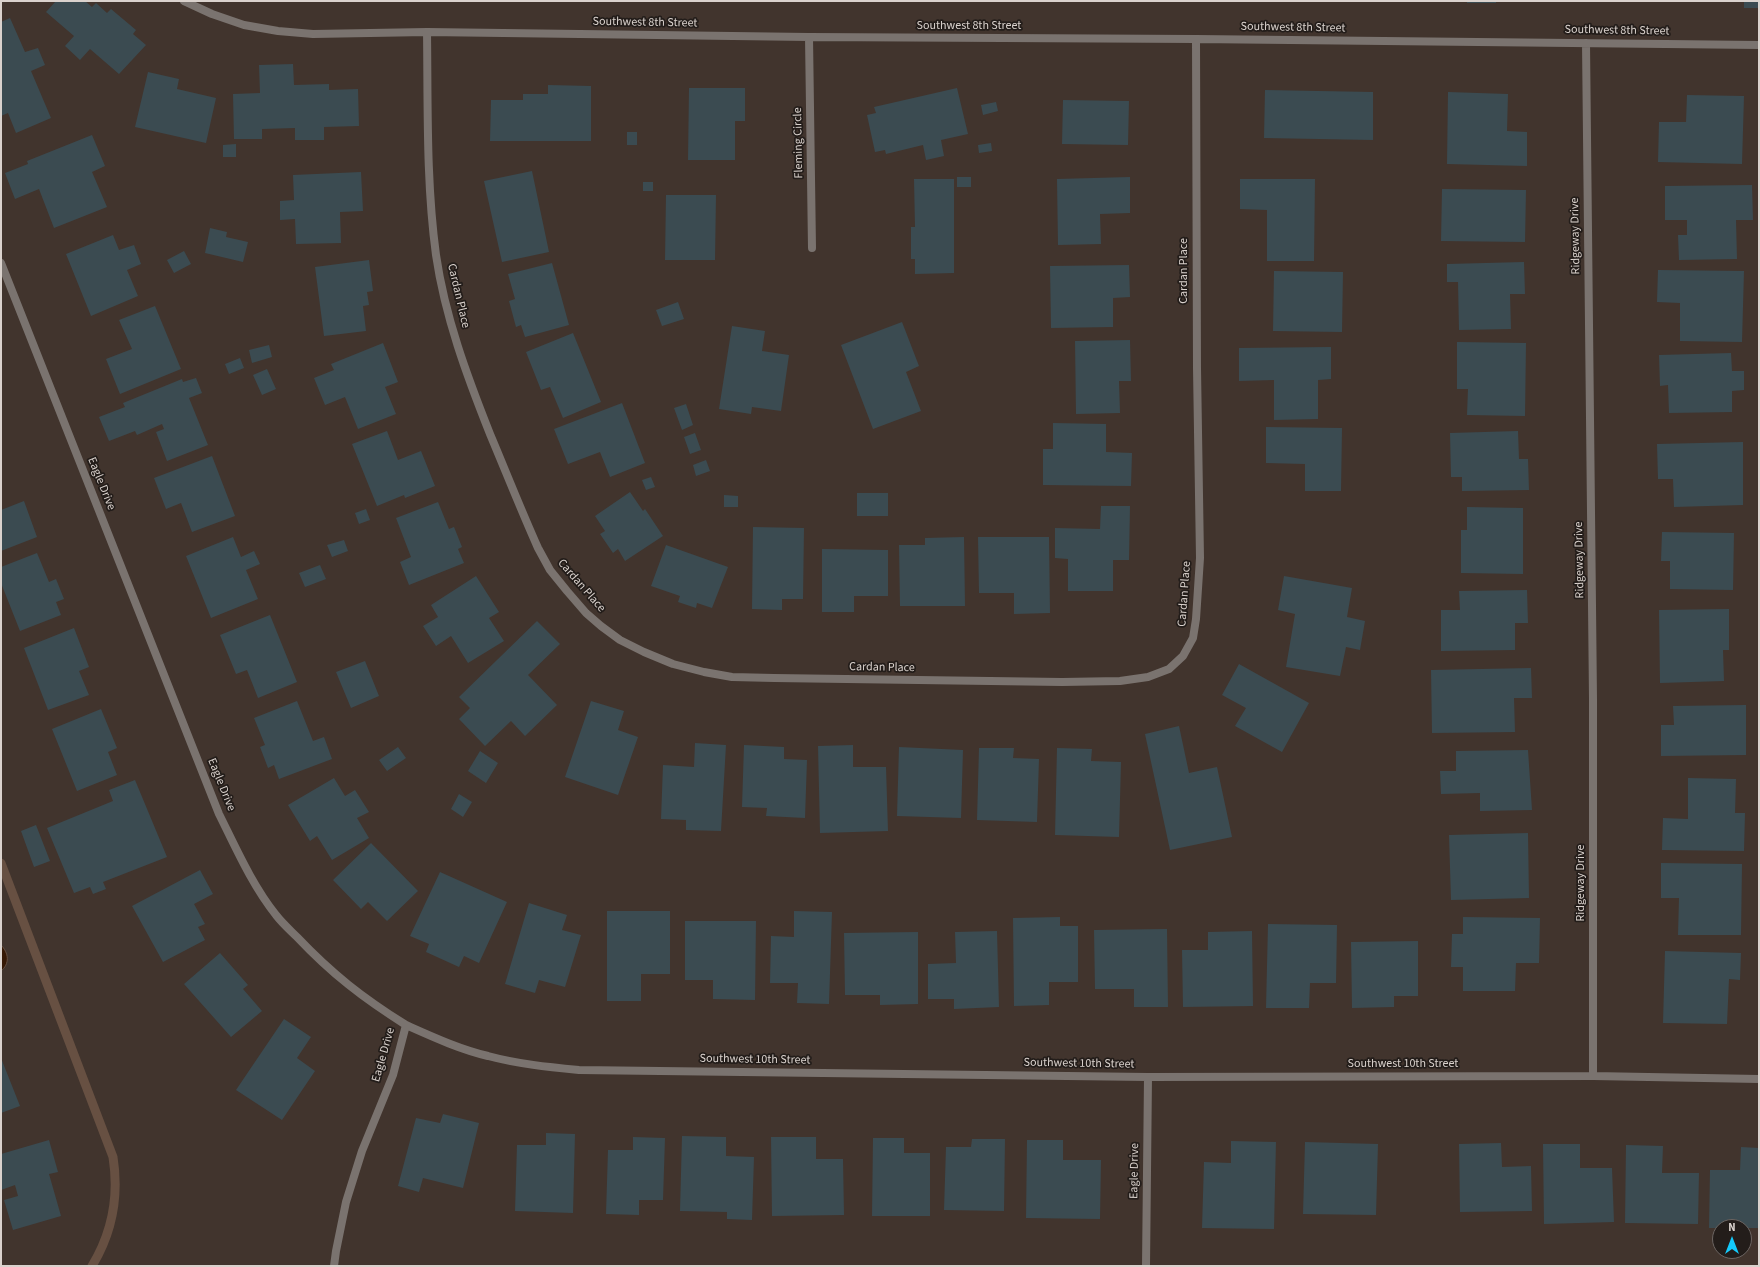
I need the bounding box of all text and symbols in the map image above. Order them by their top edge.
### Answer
street label: Southwest 8th Street [592,15,698,31]
street label: Southwest 8th Street [917,19,1021,33]
street label: Southwest 8th Street [1240,20,1346,36]
street label: Southwest 8th Street [1564,23,1670,39]
street label: Fleming Circle [791,107,807,179]
street label: Ridgeway Drive [1568,197,1584,275]
street label: Cardan Place [1177,238,1191,304]
street label: Cardan Place [444,262,472,330]
street label: Eagle Drive [84,455,118,513]
street label: Ridgeway Drive [1572,521,1588,599]
street label: Cardan Place [554,556,608,616]
street label: Cardan Place [1176,561,1194,627]
street label: Cardan Place [849,660,915,676]
street label: Eagle Drive [204,756,238,814]
street label: Ridgeway Drive [1574,845,1588,921]
street label: Eagle Drive [369,1026,399,1084]
street label: Southwest 10th Street [699,1052,811,1068]
street label: Southwest 10th Street [1023,1056,1135,1072]
street label: Southwest 10th Street [1348,1057,1458,1071]
street label: Eagle Drive [1127,1143,1143,1199]
north arrow [1712,1219,1752,1259]
text: N [1728,1220,1736,1235]

